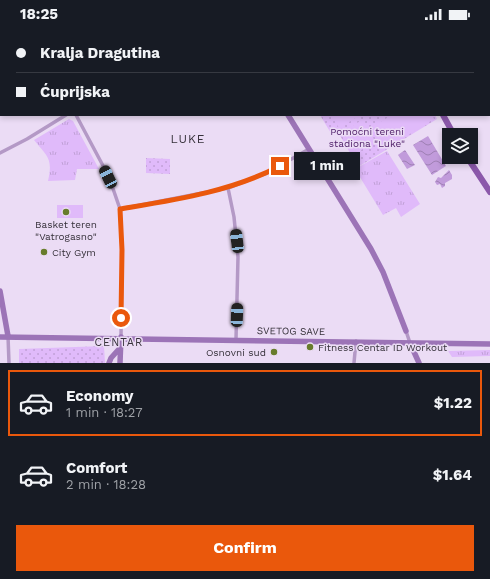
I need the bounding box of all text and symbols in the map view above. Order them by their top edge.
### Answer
text: 18:25 [20,5,58,23]
text: Kralja Dragutina [40,44,160,62]
text: Ćuprijska [40,83,110,101]
park label: Pomoćni tereni stadiona "Luke" [329,126,405,149]
map controls [442,128,478,164]
button: layers [442,128,478,164]
district label: LUKE [170,132,206,146]
callout: 1 min [294,152,360,180]
route end [271,157,289,175]
text: 1 min [310,158,344,173]
car [97,164,119,190]
marker: Basket teren "Vatrogasno" [61,207,71,217]
place label: Basket teren "Vatrogasno" [35,219,97,242]
car [230,228,244,254]
marker: City Gym [39,247,49,257]
place label: City Gym [52,247,96,258]
car [231,303,243,327]
route start [112,309,130,327]
street label: SVETOG SAVE [257,325,325,337]
district label: CENTAR [95,336,143,349]
marker: Fitness Centar ID Workout [305,342,315,352]
place label: Fitness Centar ID Workout [318,342,448,353]
place label: Osnovni sud [206,347,266,358]
marker: Osnovni sud [269,347,279,357]
icon: car [18,385,54,421]
text: Economy [66,387,133,405]
text: $1.22 [434,394,472,412]
text: 1 min · 18:27 [66,405,142,420]
icon: car [18,457,54,493]
text: Comfort [66,459,127,477]
text: $1.64 [433,466,472,484]
text: 2 min · 18:28 [66,477,146,492]
button: Confirm [16,525,474,571]

